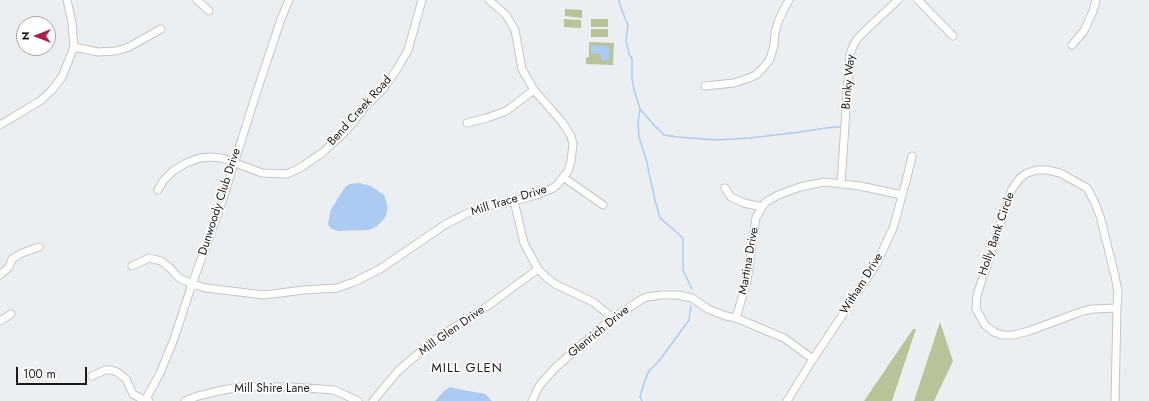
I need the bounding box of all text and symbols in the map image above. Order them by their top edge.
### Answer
north arrow [16,16,56,56]
text: N [17,32,33,40]
street label: Bunky Way [839,54,859,110]
street label: Bend Creek Road [325,73,395,149]
street label: Dunwoody Club Drive [196,147,244,257]
street label: Mill Trace Drive [469,183,549,219]
street label: Holly Bank Circle [976,190,1018,278]
street label: Martina Drive [736,226,762,296]
street label: Witham Drive [837,251,887,317]
street label: Mill Glen Drive [416,303,488,359]
street label: Glenrich Drive [566,303,632,361]
scale bar [18,359,89,385]
district label: MILL GLEN [431,361,503,377]
text: 100 m [23,365,56,383]
street label: Mill Shire Lane [234,382,310,396]

